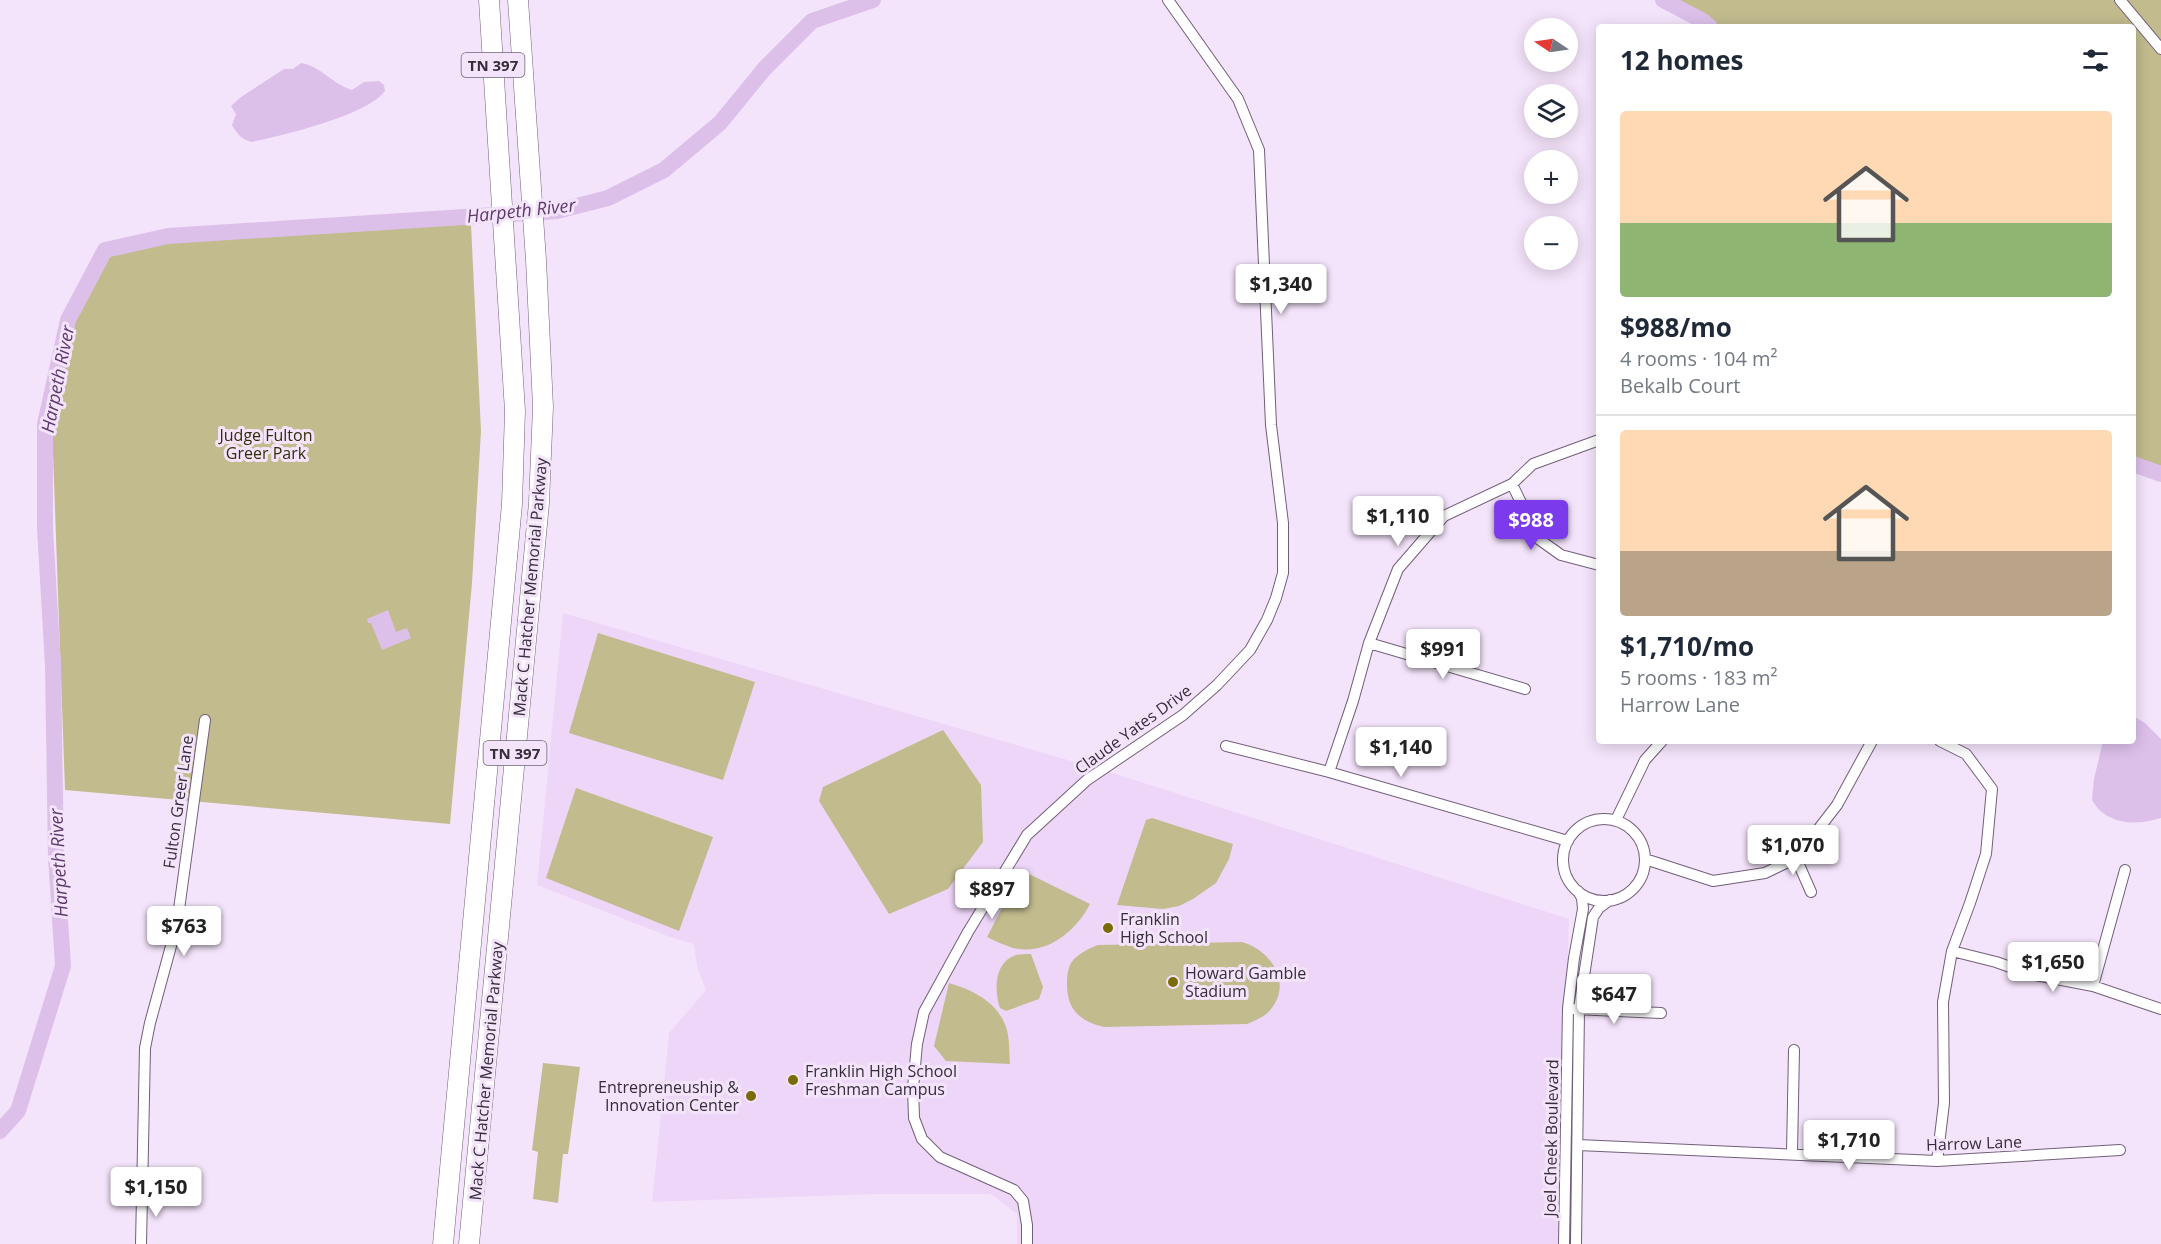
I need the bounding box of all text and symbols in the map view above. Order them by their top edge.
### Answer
north arrow [1524,18,1578,72]
map controls [1524,18,1578,270]
text: 12 homes [1620,42,1744,78]
icon: filters [2079,44,2112,77]
road number: TN 397 [462,53,524,77]
button: layers [1524,84,1578,138]
button: + [1524,150,1578,204]
icon: home [1812,150,1920,258]
water label: Harpeth River [466,192,577,228]
button: − [1524,216,1578,270]
pin: $1,340 [1232,264,1330,315]
text: $1,340 [1250,270,1312,297]
text: $988/mo [1620,309,1732,345]
water label: Harpeth River [35,322,79,435]
text: 4 rooms · 104 m² [1620,345,1778,372]
text: Bekalb Court [1620,372,1740,399]
park label: Judge Fulton Greer Park [218,424,312,464]
street label: Mack C Hatcher Memorial Parkway [508,456,552,717]
icon: home [1812,469,1920,577]
pin: $1,110 [1349,496,1447,547]
pin: $988 [1495,500,1567,551]
text: $1,110 [1367,502,1429,529]
text: $988 [1508,506,1554,533]
text: $1,710/mo [1620,628,1754,664]
pin: $991 [1407,629,1479,680]
text: $991 [1420,635,1466,662]
text: 5 rooms · 183 m² [1620,664,1778,691]
street label: Claude Yates Drive [1070,679,1196,779]
text: Harrow Lane [1620,691,1740,718]
pin: $1,140 [1352,727,1450,778]
text: $1,140 [1370,733,1432,760]
street label: Fulton Greer Lane [158,734,198,870]
road number: TN 397 [484,741,546,765]
water label: Harpeth River [43,807,73,918]
pin: $1,070 [1744,825,1842,876]
text: $1,070 [1762,831,1824,858]
pin: $897 [956,869,1028,920]
text: $897 [969,875,1015,902]
pin: $763 [148,906,220,957]
place label: Franklin High School [1120,908,1208,948]
text: $763 [161,912,207,939]
marker: Franklin High School [1101,921,1115,935]
street label: Mack C Hatcher Memorial Parkway [464,940,508,1201]
pin: $1,650 [2004,942,2102,993]
text: $1,650 [2022,948,2084,975]
place label: Howard Gamble Stadium [1185,962,1306,1002]
pin: $647 [1578,974,1650,1025]
marker: Howard Gamble Stadium [1166,975,1180,989]
text: $647 [1591,980,1637,1007]
street label: Joel Cheek Boulevard [1539,1059,1563,1219]
place label: Franklin High School Freshman Campus [805,1060,957,1100]
marker: Franklin High School Freshman Campus [786,1073,800,1087]
place label: Entrepreneuship & Innovation Center [598,1076,739,1116]
marker: Entrepreneuship & Innovation Center [744,1089,758,1103]
pin: $1,710 [1800,1120,1898,1171]
text: $1,710 [1818,1126,1880,1153]
street label: Harrow Lane [1926,1130,2022,1156]
pin: $1,150 [107,1167,205,1218]
text: $1,150 [125,1173,187,1200]

